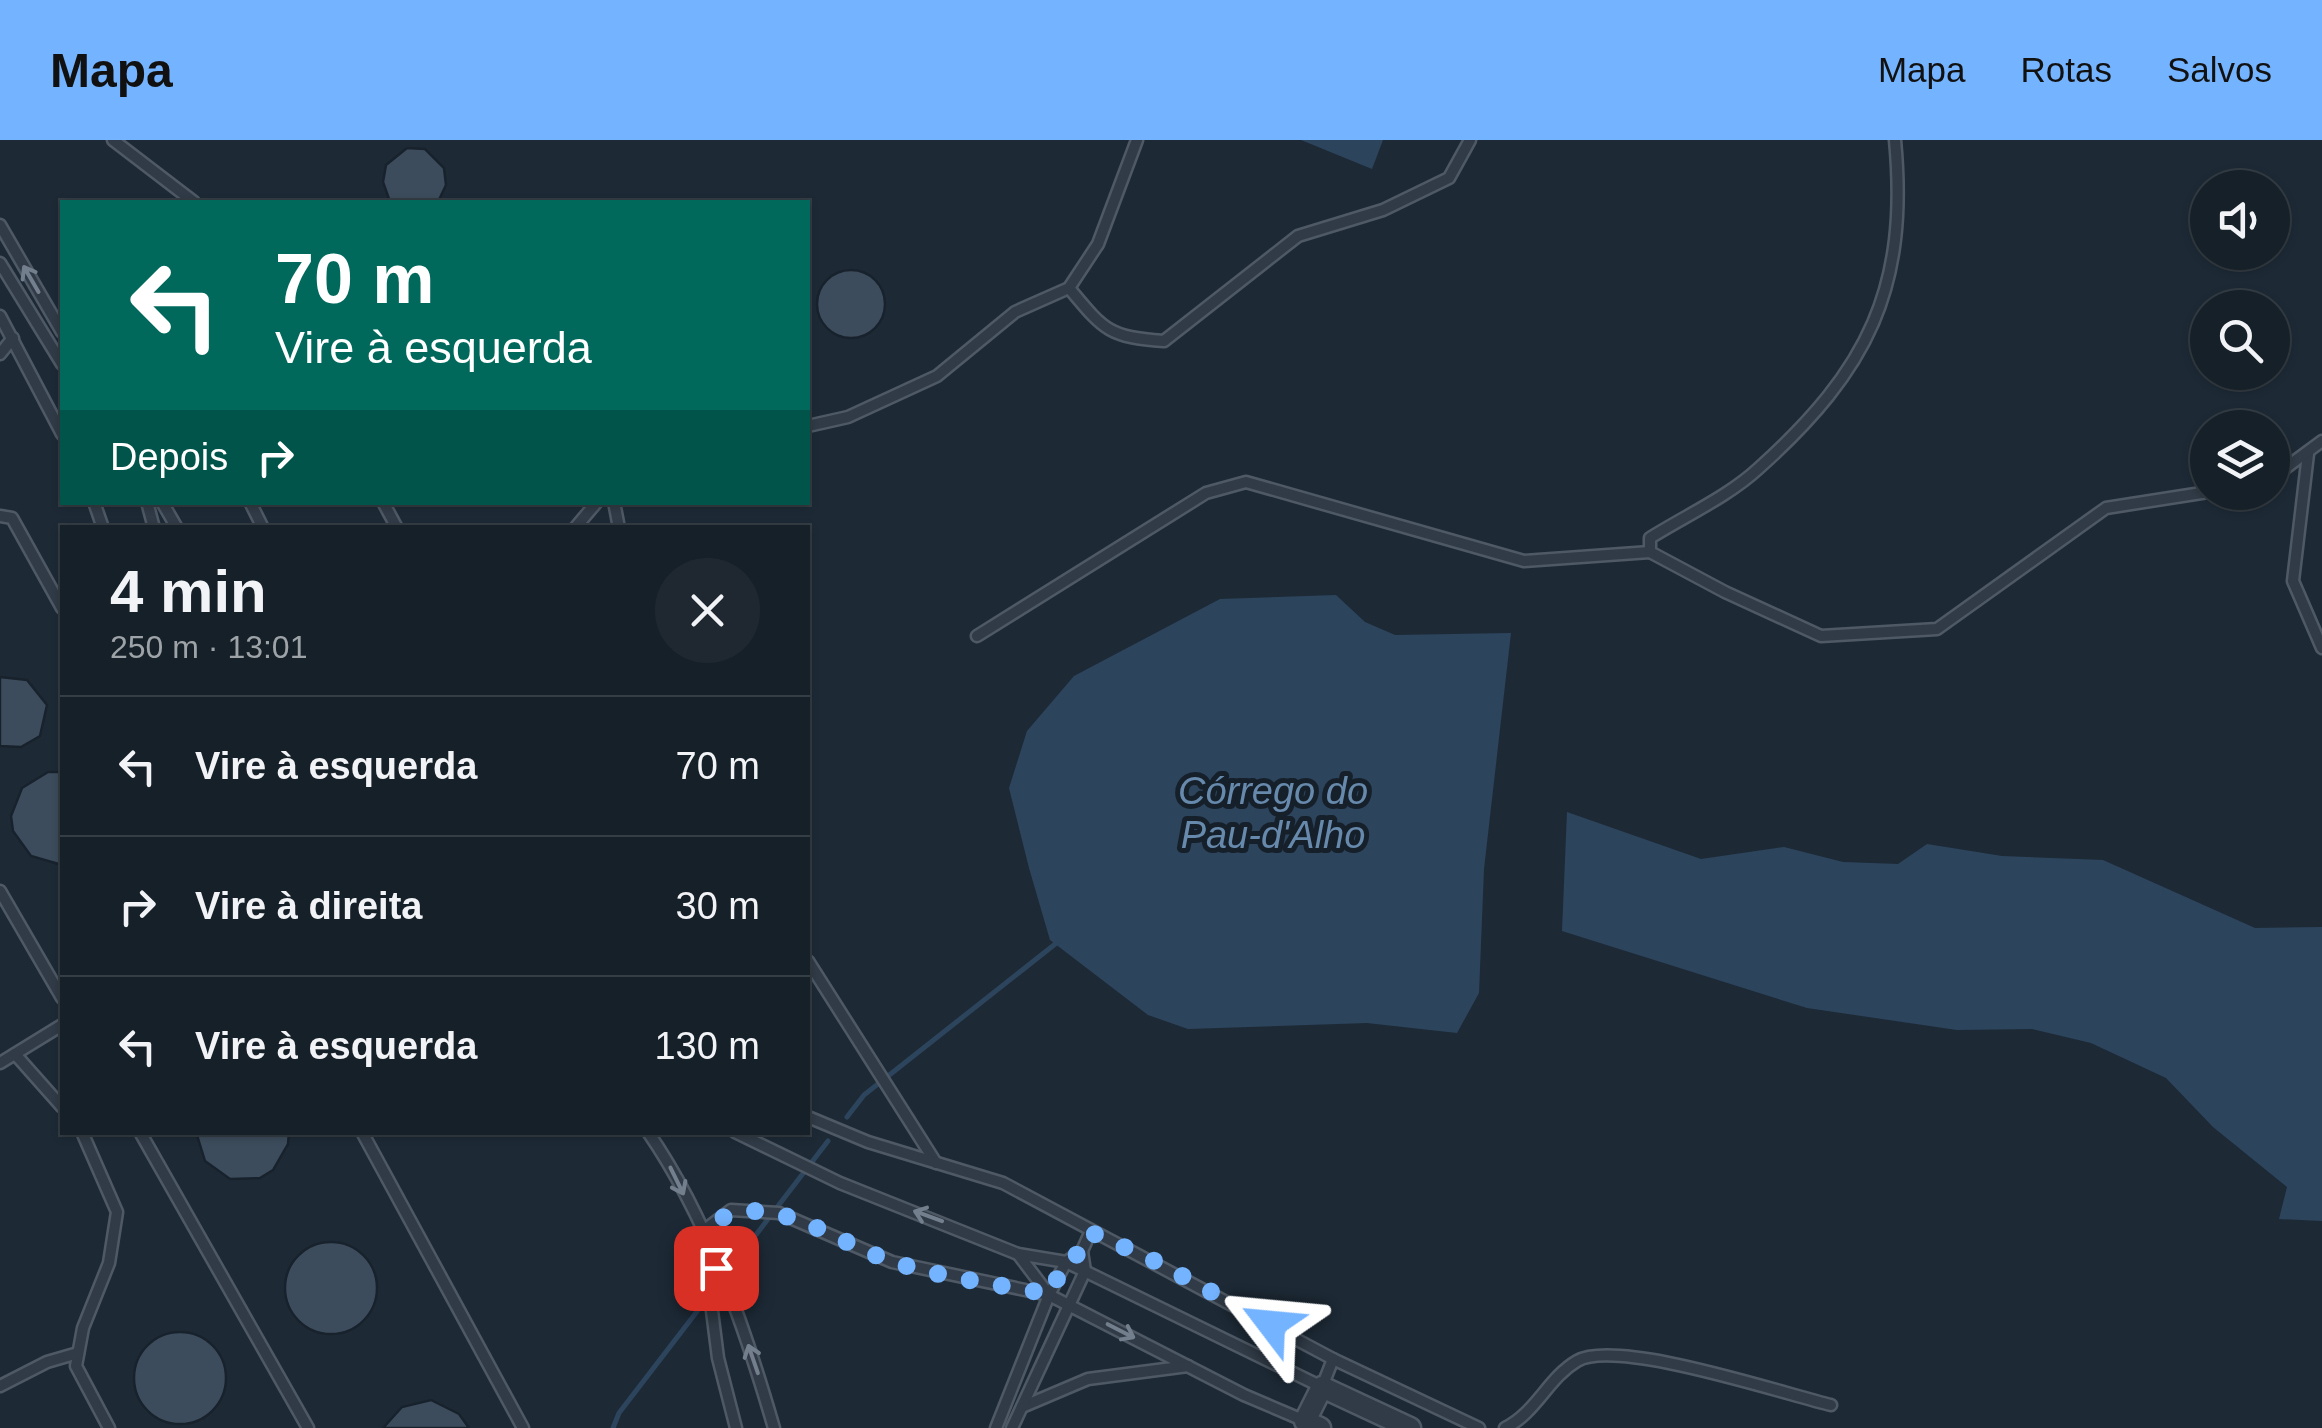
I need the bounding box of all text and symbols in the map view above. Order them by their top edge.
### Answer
text: Mapa [50,44,173,97]
text: Mapa [1878,50,1966,89]
text: Rotas [2021,50,2112,89]
text: Salvos [2167,50,2272,89]
map controls [2190,170,2290,510]
button: sound [2190,170,2290,270]
icon: left [110,240,240,370]
text: 70 m [275,240,435,318]
one-way arrow [21,265,41,294]
button: search [2190,290,2290,390]
text: Vire à esquerda [275,322,592,373]
button: layers [2190,410,2290,510]
icon: right [248,430,303,485]
text: Depois [110,436,228,478]
text: 4 min [110,558,267,625]
button: close [655,558,760,663]
text: 250 m · 13:01 [110,629,307,665]
icon: left [110,739,165,794]
text: Vire à esquerda [195,745,477,787]
text: 70 m [676,745,760,787]
water label: Córrego do Pau-d'Alho [1178,770,1368,856]
icon: right [110,879,165,934]
text: Vire à direita [195,885,422,927]
text: 30 m [676,885,760,927]
icon: left [110,1019,165,1074]
text: Vire à esquerda [195,1025,477,1067]
text: 130 m [654,1025,760,1067]
one-way arrow [668,1165,687,1195]
one-way arrow [913,1206,944,1224]
pin [674,1226,759,1311]
icon: arrive [689,1241,744,1296]
position arrow [1219,1272,1323,1376]
one-way arrow [1106,1322,1136,1341]
one-way arrow [743,1344,761,1376]

